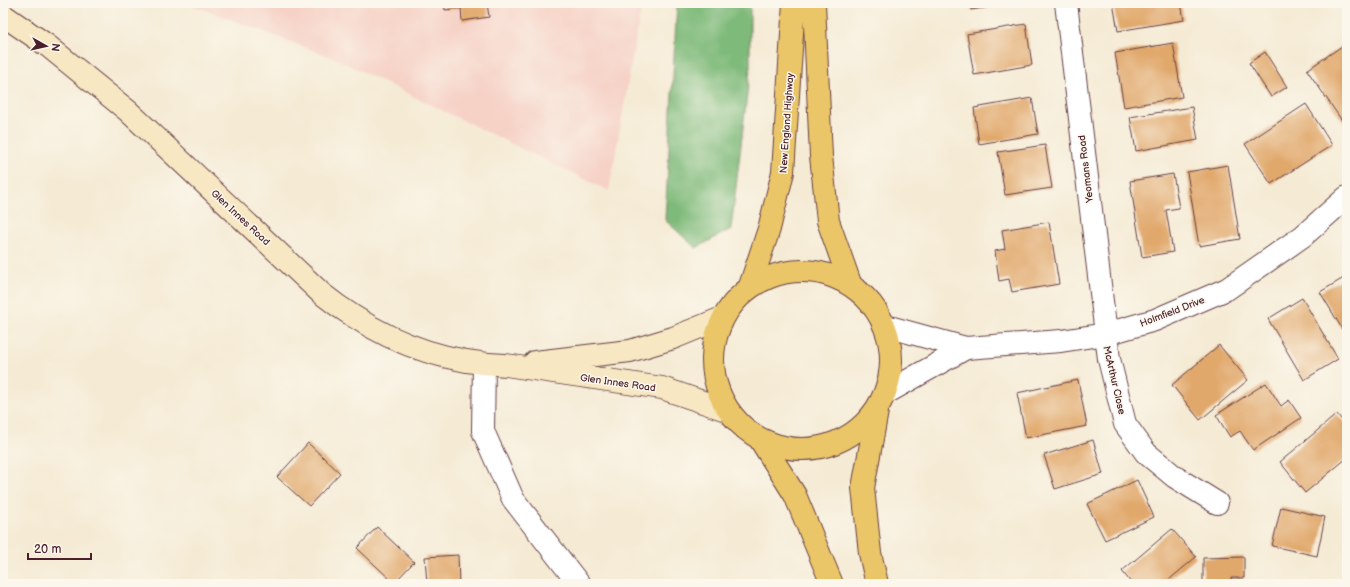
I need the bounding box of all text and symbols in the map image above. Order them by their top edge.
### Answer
north arrow [26,26,66,66]
text: N [48,42,62,52]
street label: New England Highway [778,72,797,174]
street label: Yeomans Road [1076,134,1096,204]
street label: Glen Innes Road [208,187,272,248]
street label: Holmfield Drive [1138,294,1206,330]
street label: McArthur Close [1100,345,1128,416]
street label: Glen Innes Road [579,372,657,394]
scale bar [28,535,91,561]
text: 20 m [34,542,61,557]

